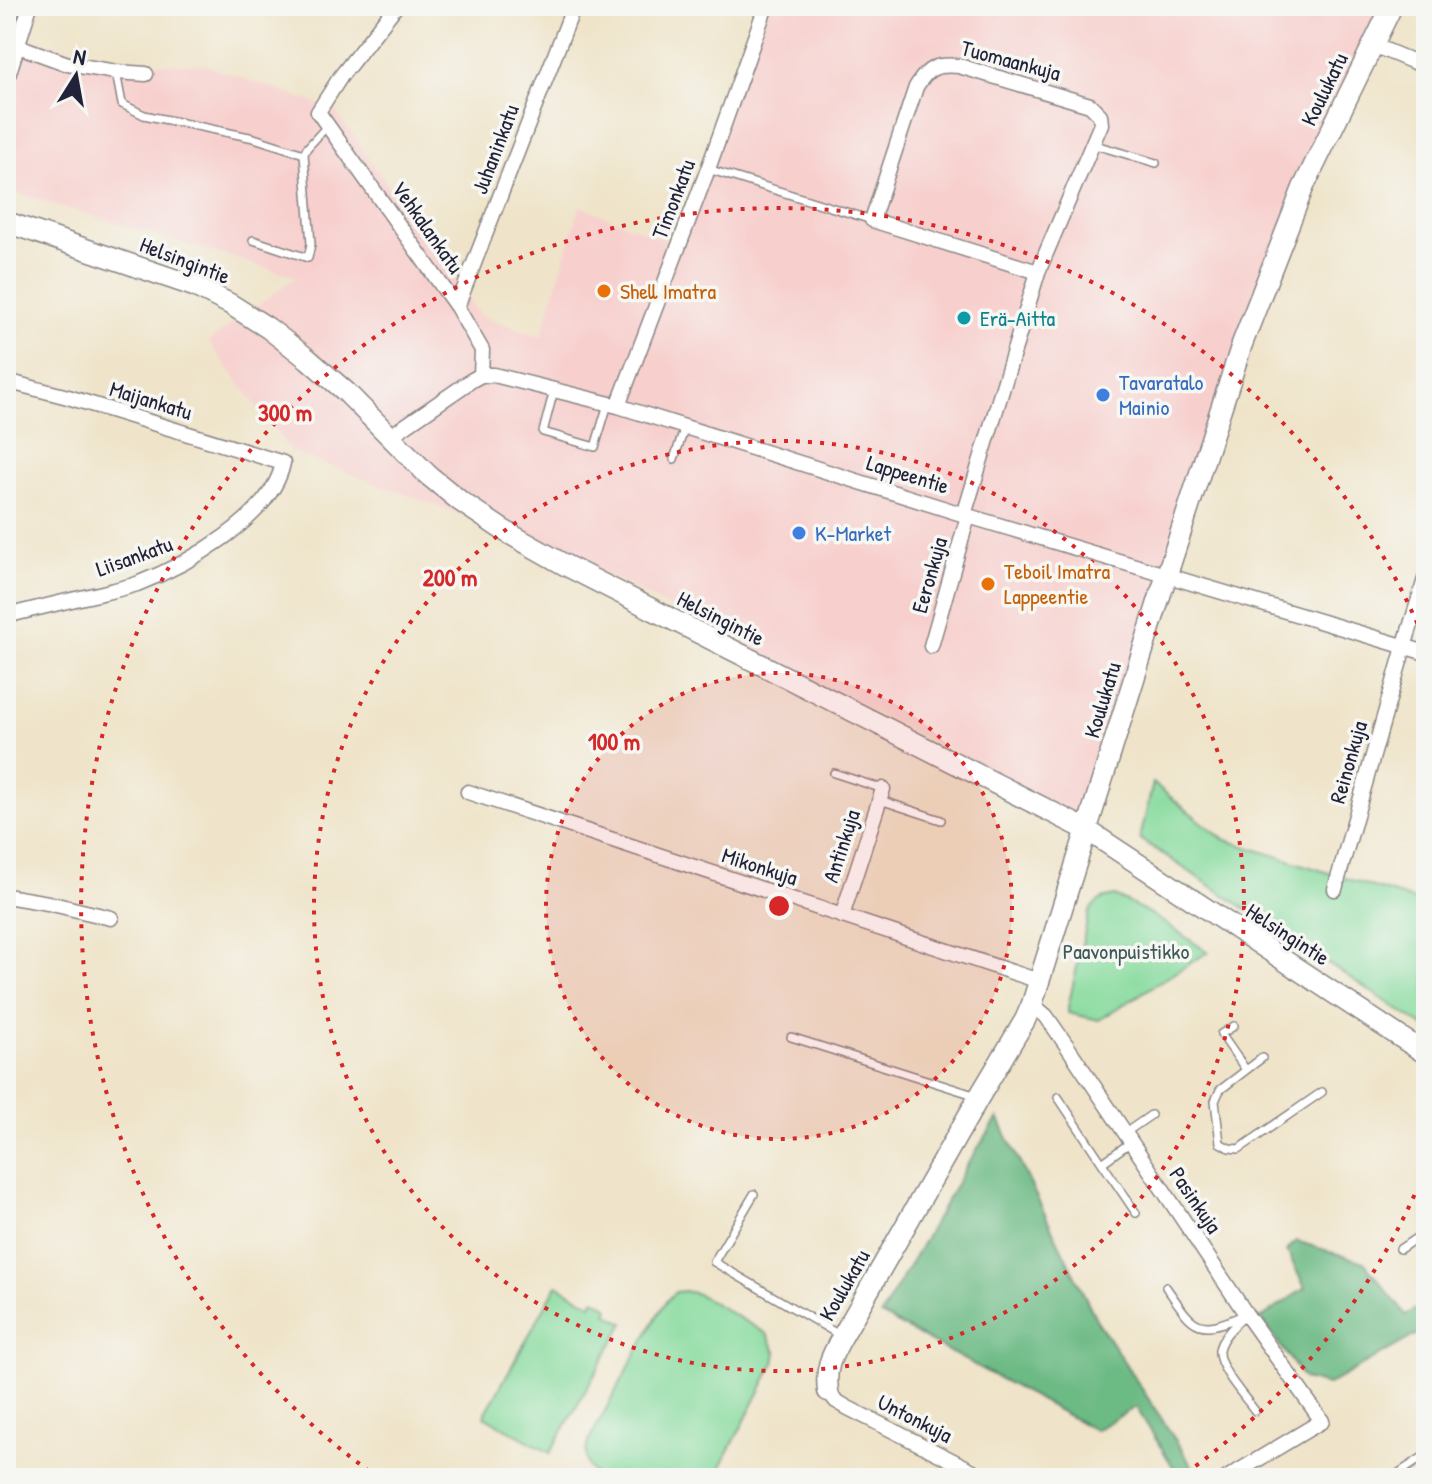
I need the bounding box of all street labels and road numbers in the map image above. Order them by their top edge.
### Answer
street label: Tuomaankuja [958,32,1064,88]
street label: Koulukatu [1293,47,1355,131]
street label: Juhaninkatu [464,100,526,198]
street label: Timonkatu [644,155,702,243]
street label: Vehkalankatu [385,175,471,279]
street label: Helsingintie [136,229,235,291]
street label: Maijankatu [106,373,196,427]
street label: Lappeentie [863,447,953,501]
street label: Liisankatu [92,528,177,584]
street label: Eeronkuja [904,533,954,616]
street label: Helsingintie [672,583,770,653]
street label: Koulukatu [1076,658,1128,742]
street label: Reinonkuja [1322,717,1374,807]
street label: Antinkuja [815,805,867,886]
street label: Mikonkuja [718,840,802,892]
street label: Helsingintie [1240,896,1336,972]
street label: Pasinkuja [1163,1161,1229,1239]
street label: Koulukatu [812,1244,877,1326]
street label: Untonkuja [872,1386,958,1450]

